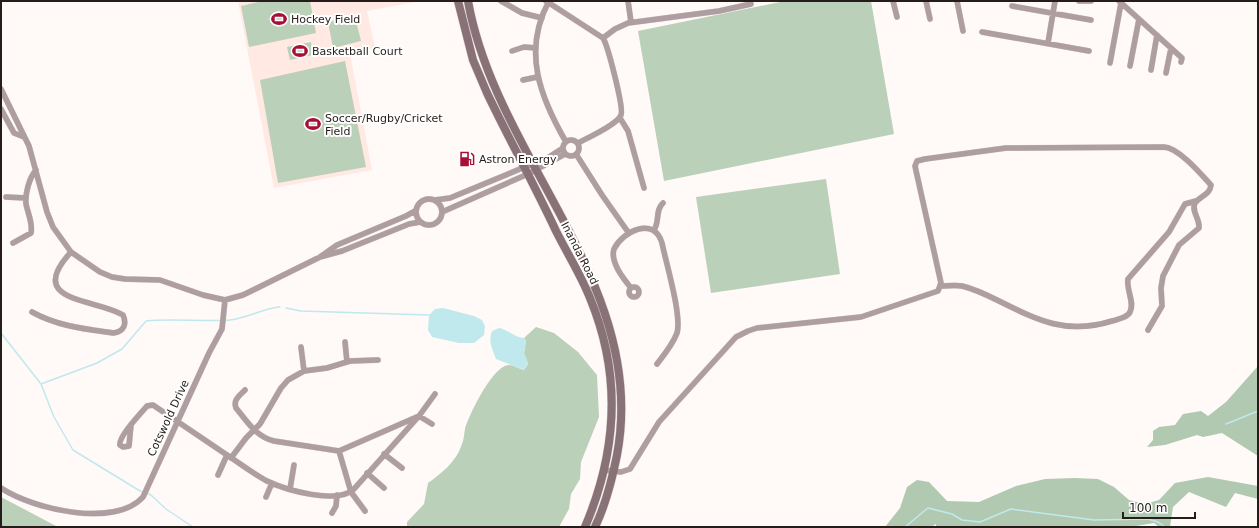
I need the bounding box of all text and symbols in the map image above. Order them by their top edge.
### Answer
sports icon: Hockey Field [270,10,288,28]
place label: Hockey Field [291,13,360,26]
sports icon: Basketball Court [291,42,309,60]
place label: Basketball Court [312,45,403,58]
place label: Soccer/Rugby/Cricket Field [325,112,443,138]
sports icon: Soccer/Rugby/Cricket Field [304,115,322,133]
fuel station icon: Astron Energy [458,150,476,168]
place label: Astron Energy [479,153,557,166]
street label: Inanda Road [558,220,601,287]
street label: Cotswold Drive [145,378,192,459]
scale bar [1123,494,1195,520]
text: 100 m [1129,501,1167,515]

